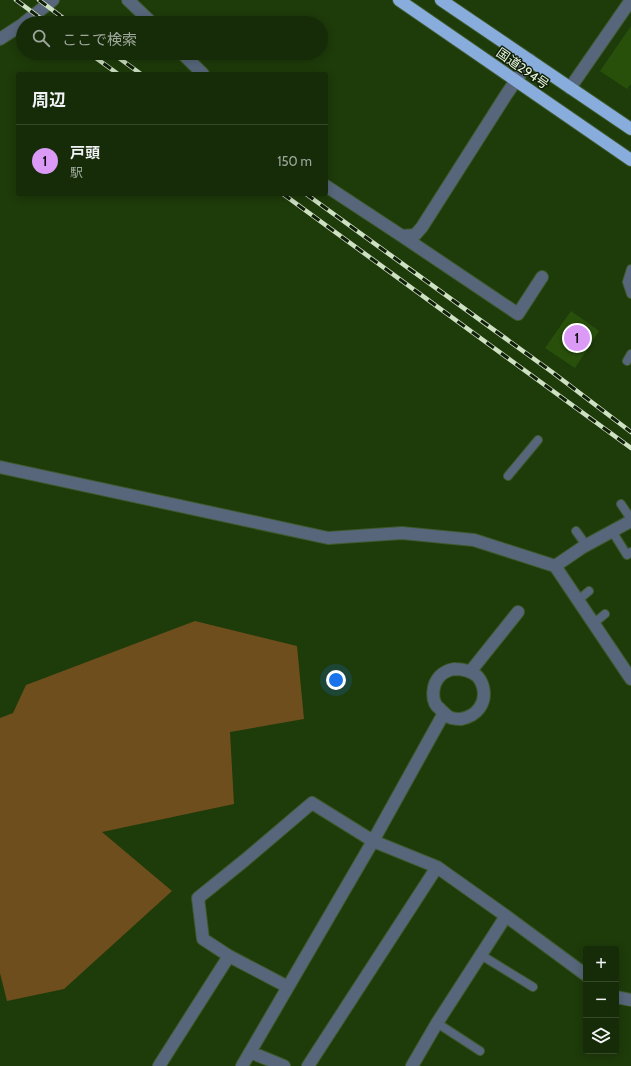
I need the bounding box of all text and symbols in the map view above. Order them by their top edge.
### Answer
search box [16,16,328,60]
icon: search [30,27,52,49]
text: ここで検索 [62,31,137,49]
street label: 国道294号 [494,44,552,92]
text: 周辺 [32,90,66,110]
text: 戸頭 [70,144,100,162]
text: 1 [43,153,47,169]
text: 150 m [277,153,312,169]
text: 駅 [70,164,83,180]
pin: 1 [564,323,590,353]
your location [326,670,346,690]
map controls [583,946,619,1054]
button: + [583,946,619,982]
button: − [583,982,619,1018]
button: layers [583,1018,619,1054]

